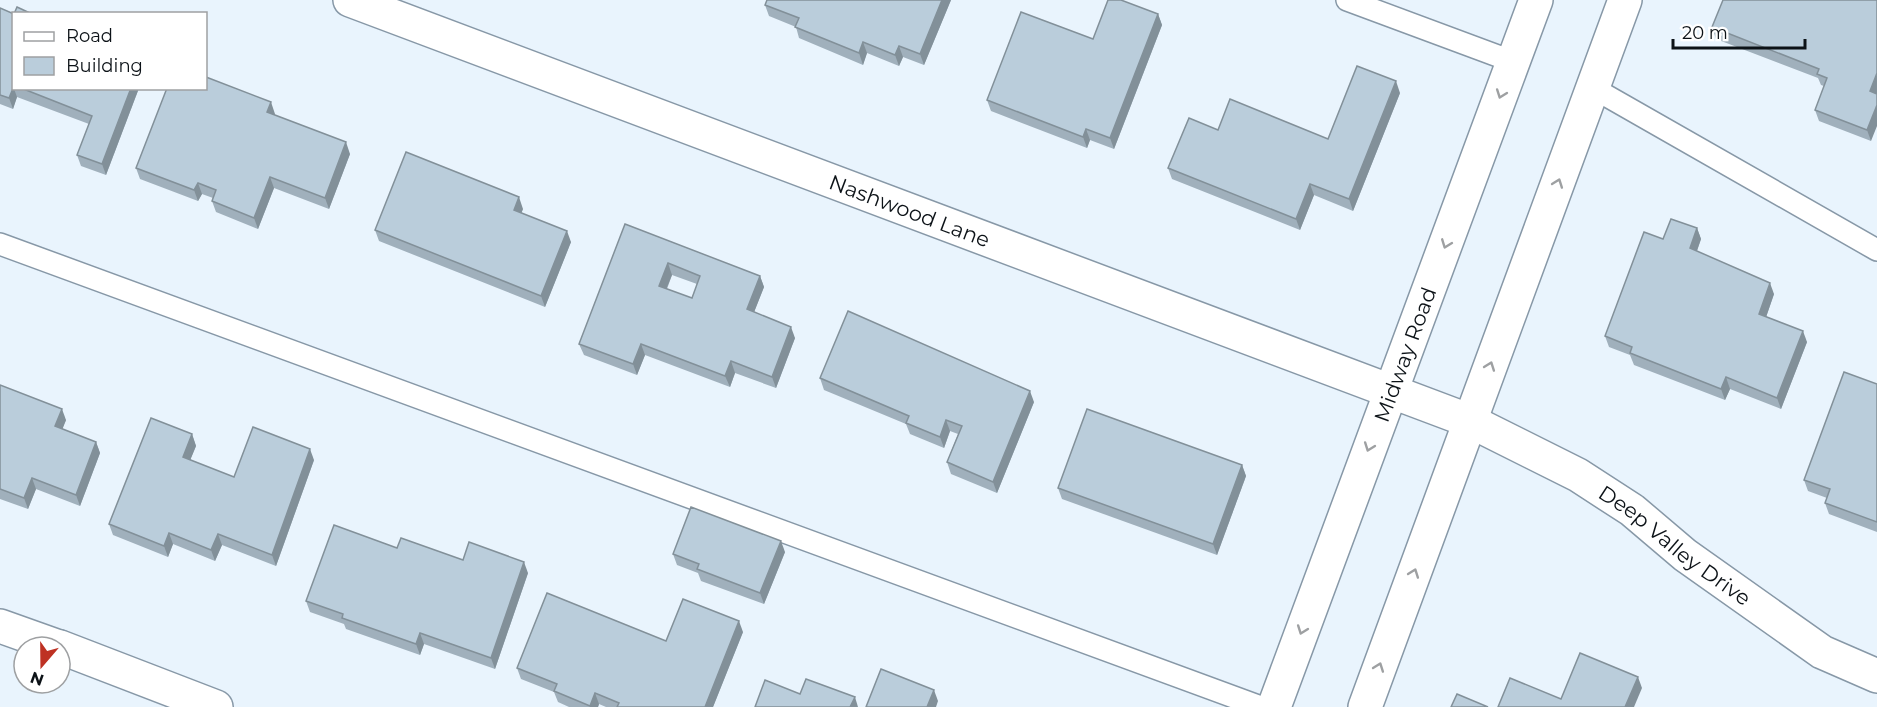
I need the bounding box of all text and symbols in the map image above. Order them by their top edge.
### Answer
legend [12,12,207,90]
scale bar [1673,12,1805,50]
text: 20 m [1682,22,1728,44]
text: Road [66,25,113,47]
text: Building [66,55,143,77]
one-way arrow [1496,88,1509,99]
street label: Nashwood Lane [826,169,994,252]
one-way arrow [1550,179,1563,189]
one-way arrow [1440,238,1453,249]
street label: Midway Road [1368,284,1441,425]
one-way arrow [1483,362,1495,373]
one-way arrow [1364,441,1377,452]
street label: Deep Valley Drive [1594,480,1756,610]
one-way arrow [1407,568,1419,579]
one-way arrow [1297,624,1310,635]
north arrow [12,635,72,695]
one-way arrow [1372,663,1385,673]
text: N [28,667,46,690]

